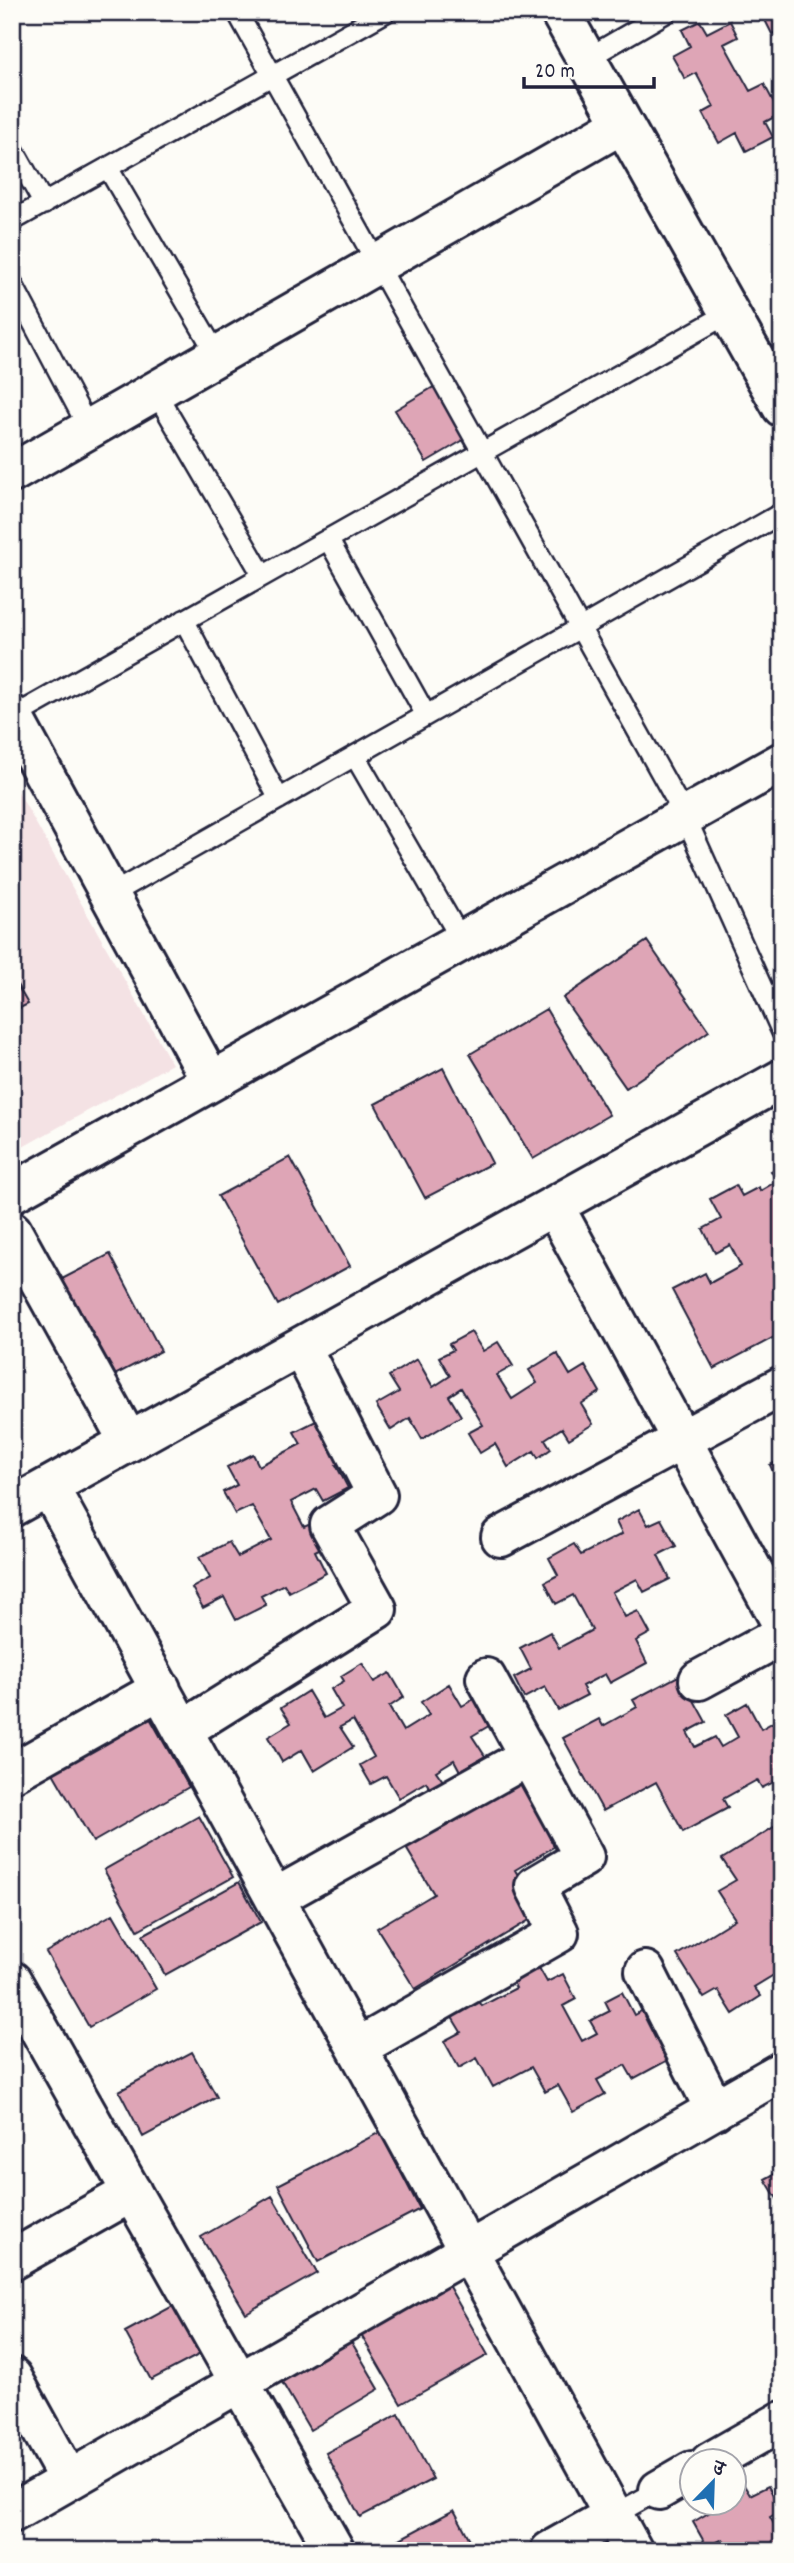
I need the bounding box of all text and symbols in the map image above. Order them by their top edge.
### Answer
scale bar [524,46,654,90]
text: 20 m [535,58,575,88]
north arrow [678,2448,748,2518]
text: उ [707,2455,730,2485]

